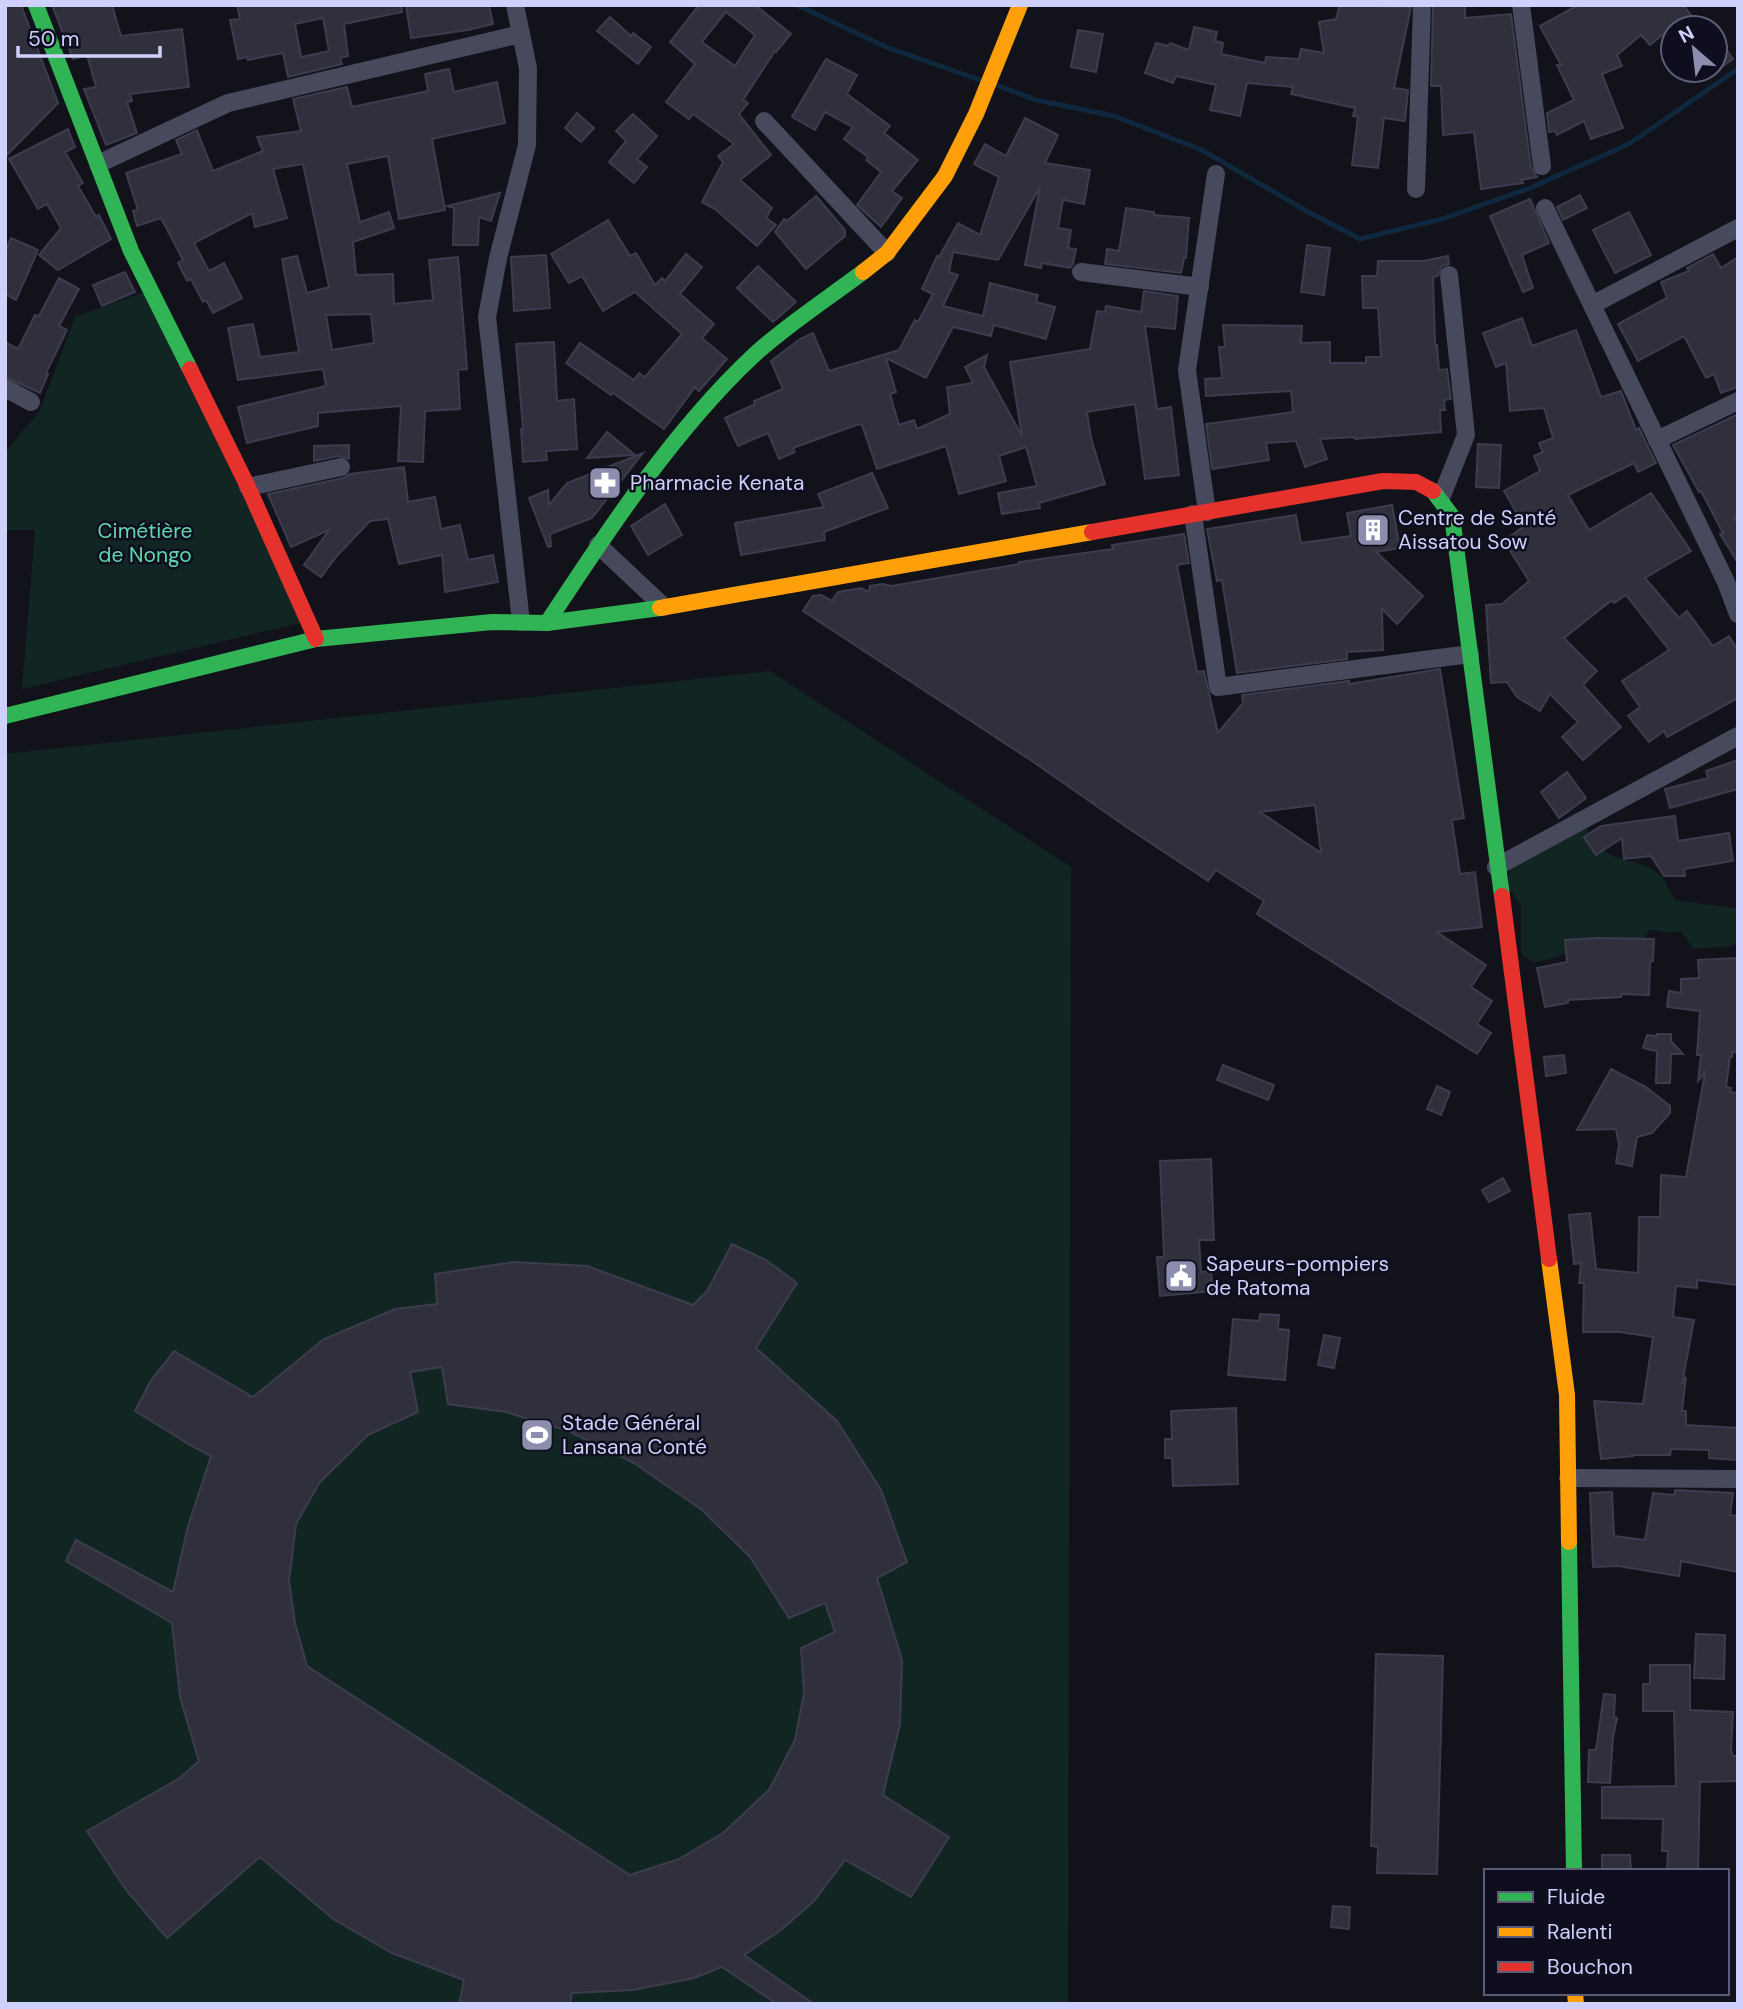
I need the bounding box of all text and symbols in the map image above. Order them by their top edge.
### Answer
scale bar [18,14,159,58]
north arrow [1659,14,1729,84]
text: N [1674,20,1698,49]
text: 50 m [28,25,79,53]
pharmacy icon: Pharmacie Kenata [586,464,624,502]
place label: Pharmacie Kenata [630,469,805,497]
place label: Centre de Santé Aissatou Sow [1398,504,1556,556]
building icon: Centre de Santé Aissatou Sow [1354,511,1392,549]
park label: Cimétière de Nongo [98,517,193,569]
place label: Sapeurs-pompiers de Ratoma [1206,1250,1389,1302]
public building icon: Sapeurs-pompiers de Ratoma [1162,1257,1200,1295]
place label: Stade Général Lansana Conté [562,1409,707,1461]
sports icon: Stade Général Lansana Conté [518,1416,556,1454]
legend [1484,1869,1729,1995]
text: Fluide [1547,1883,1605,1911]
text: Ralenti [1547,1918,1613,1946]
text: Bouchon [1547,1953,1633,1981]

